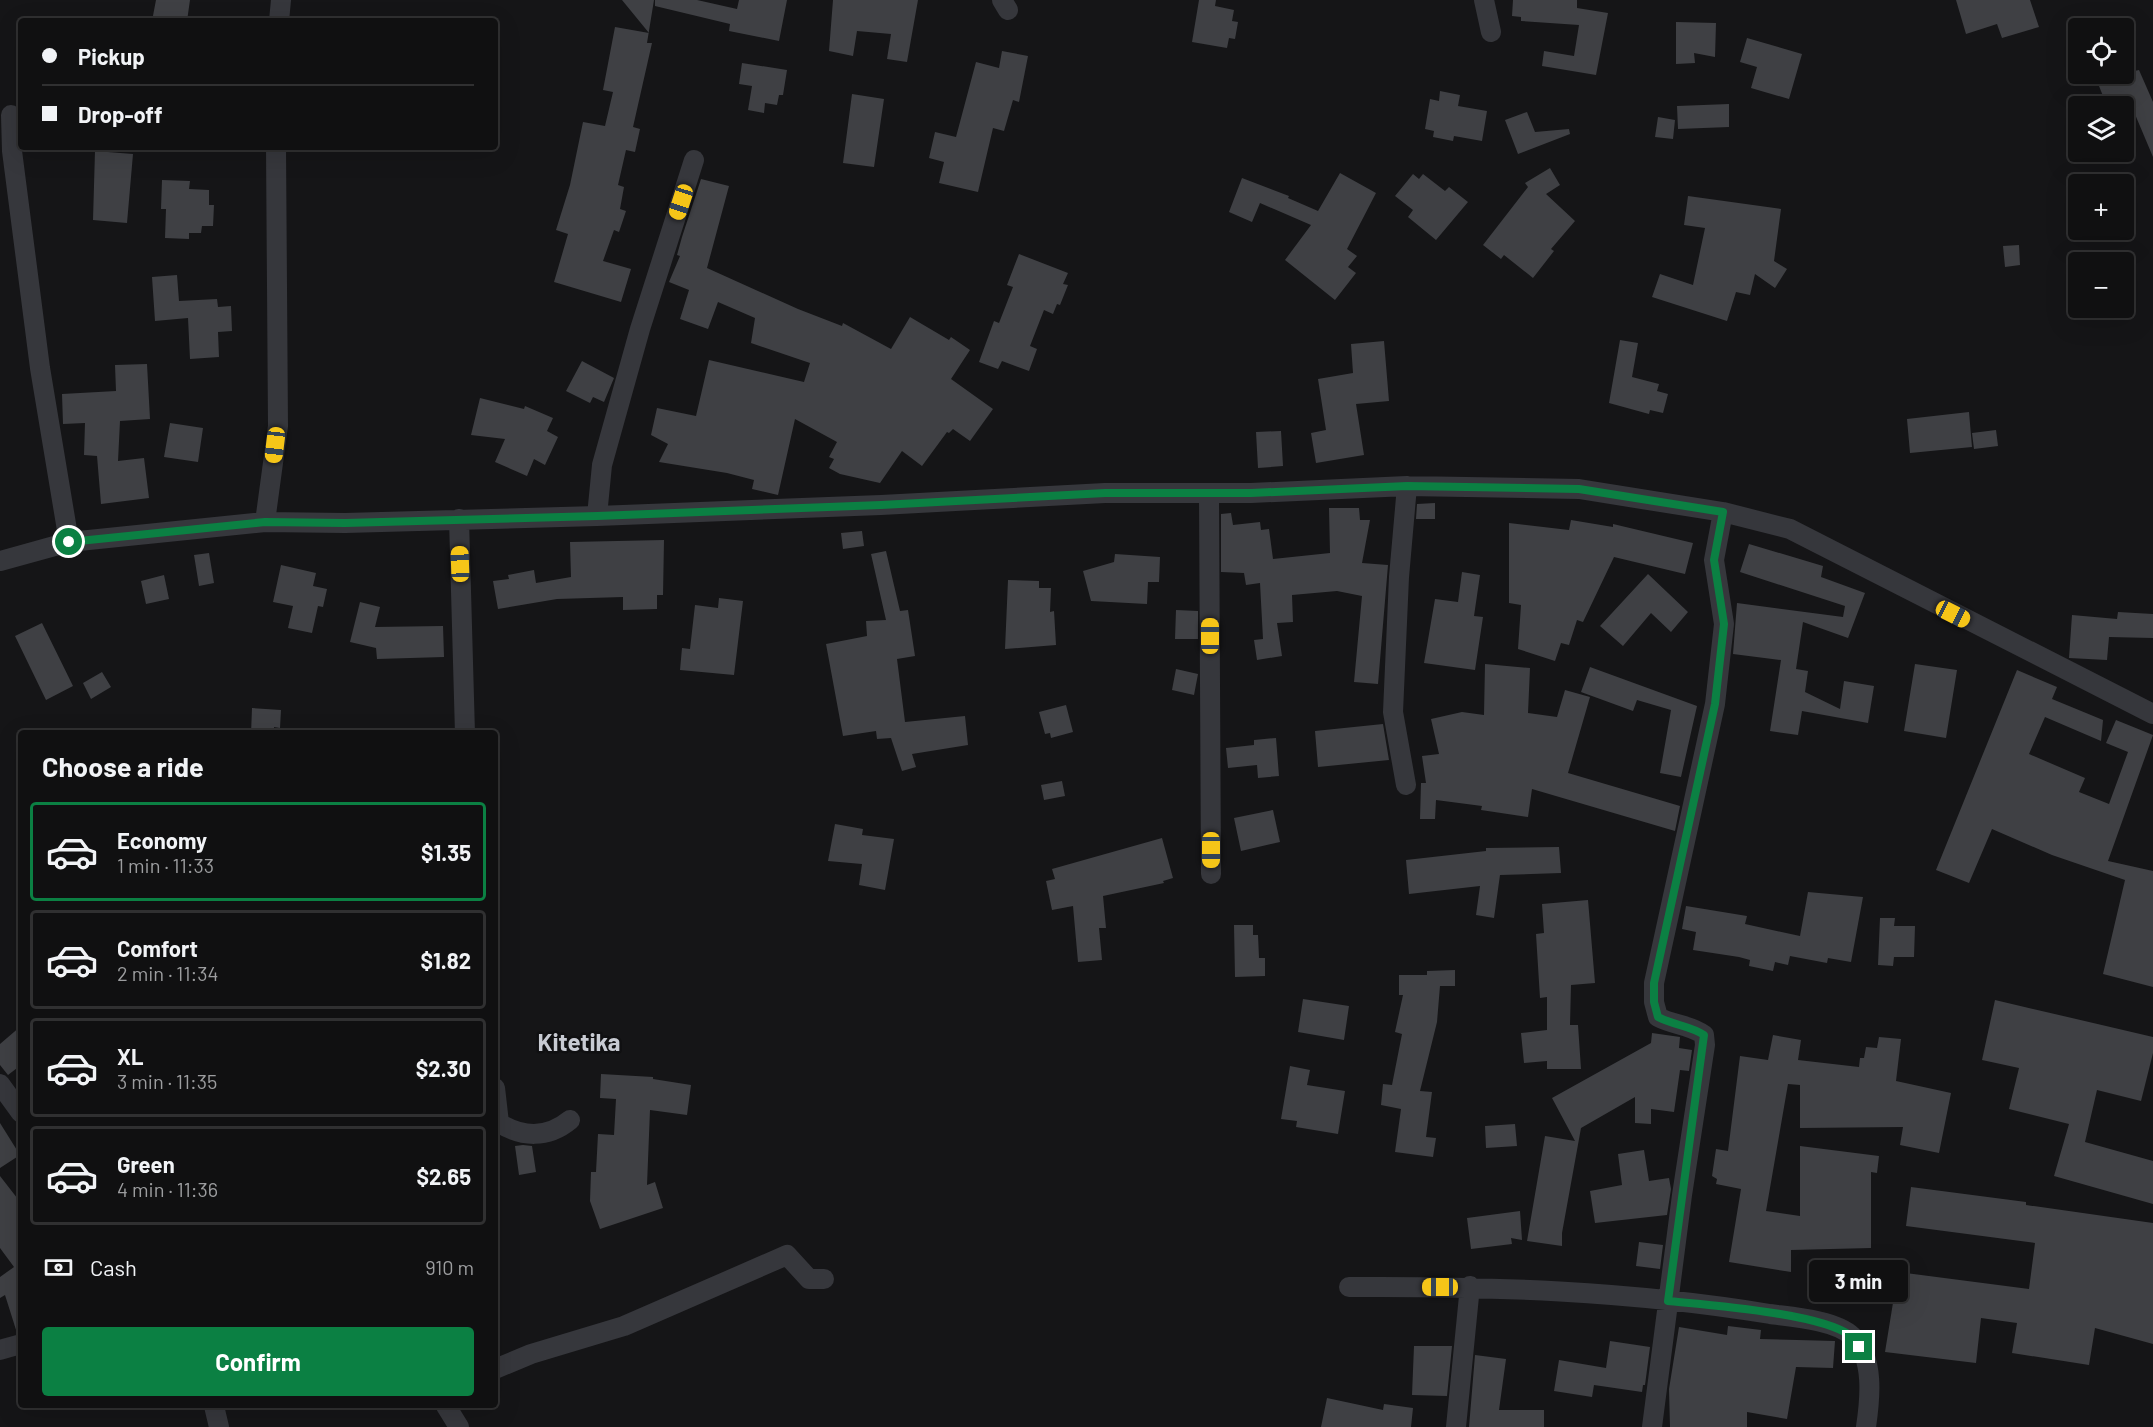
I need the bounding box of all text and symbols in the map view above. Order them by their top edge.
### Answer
map controls [2068,18,2134,318]
button: locate [2068,18,2134,84]
text: Pickup [78,43,145,69]
button: layers [2068,96,2134,162]
text: Drop-off [78,101,162,127]
button: + [2068,174,2134,240]
car [667,182,695,222]
button: − [2068,252,2134,318]
car [264,426,286,464]
route start [55,528,82,555]
car [450,546,470,582]
car [1933,598,1973,630]
car [1201,618,1219,654]
text: Choose a ride [42,750,204,782]
icon: car [45,825,99,879]
text: Economy [117,827,207,853]
car [1202,832,1220,868]
text: $1.35 [421,839,471,865]
text: 1 min · 11:33 [117,853,214,877]
icon: car [45,933,99,987]
text: Comfort [117,935,198,961]
text: $1.82 [420,947,471,973]
text: 2 min · 11:34 [117,961,219,985]
district label: Kitetika [537,1027,621,1056]
icon: car [45,1041,99,1095]
text: XL [117,1043,143,1069]
text: $2.30 [416,1055,471,1081]
text: 3 min · 11:35 [117,1069,217,1093]
icon: car [45,1149,99,1203]
text: Green [117,1151,175,1177]
text: $2.65 [416,1163,471,1189]
text: 4 min · 11:36 [117,1177,218,1201]
icon: cash [42,1251,75,1284]
text: Cash [90,1254,137,1280]
text: 910 m [425,1255,474,1279]
callout: 3 min [1810,1260,1908,1302]
text: 3 min [1835,1269,1882,1293]
car [1422,1278,1458,1296]
button: Confirm [42,1327,474,1396]
route end [1845,1333,1872,1360]

